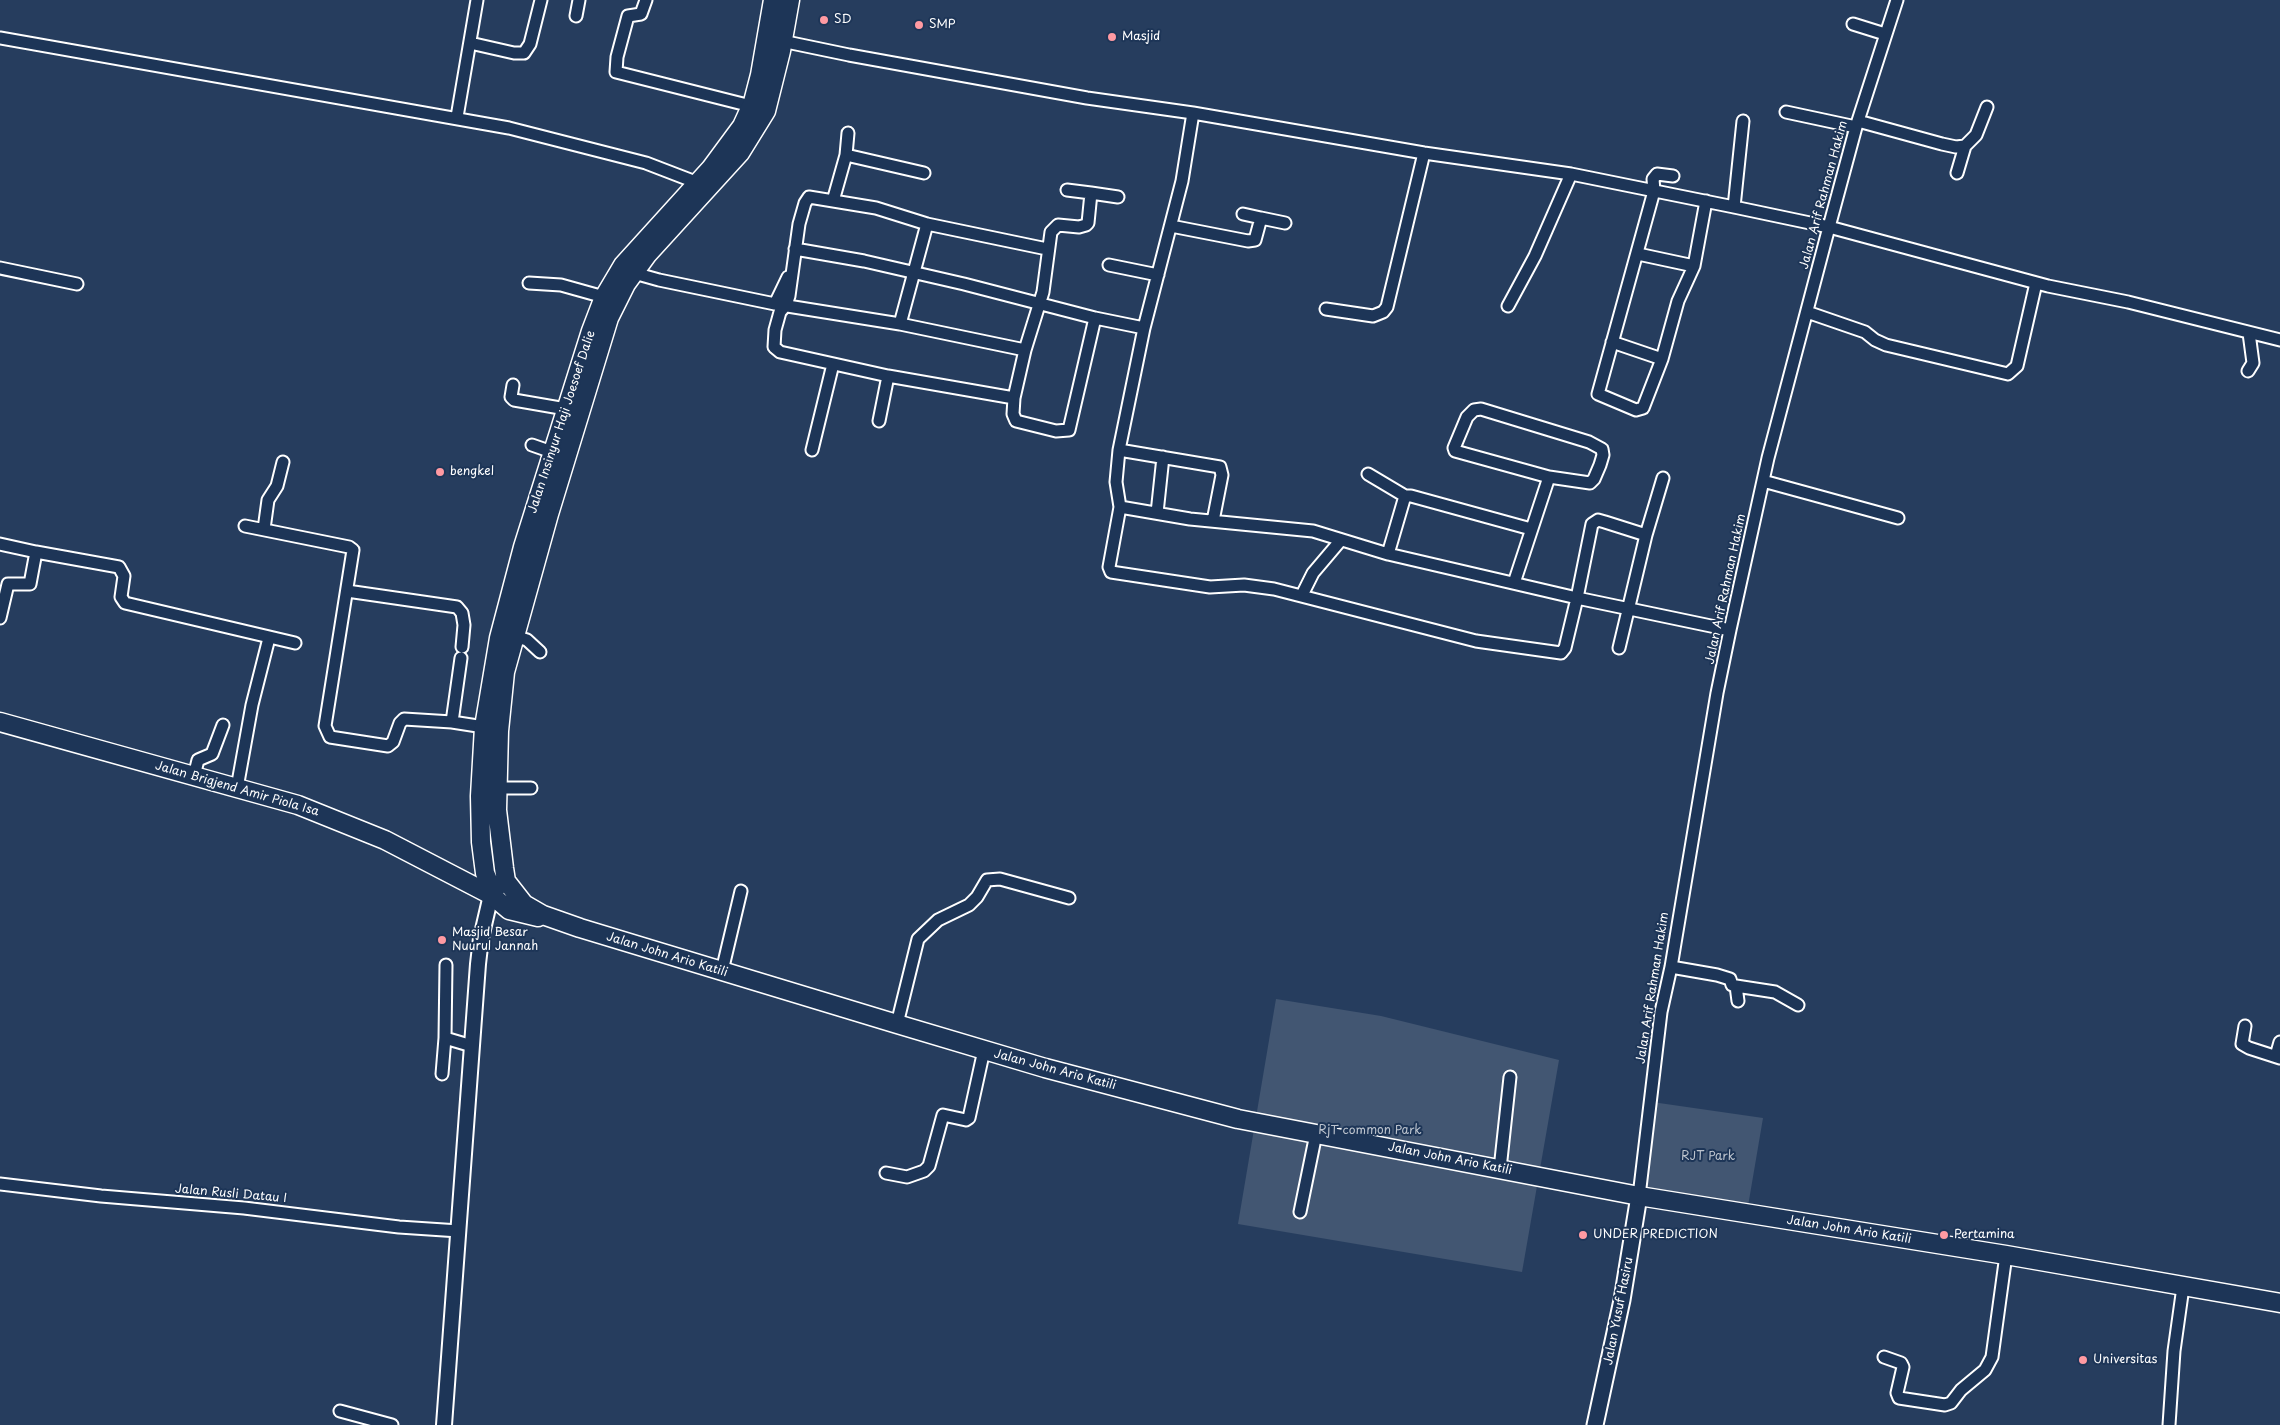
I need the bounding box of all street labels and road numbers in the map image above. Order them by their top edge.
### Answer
street label: Jalan Arif Rahman Hakim [1797,119,1851,271]
street label: Jalan Insinyur Haji Joesoef Dalie [526,329,598,515]
street label: Jalan Arif Rahman Hakim [1703,513,1749,665]
street label: Jalan Brigjend Amir Piola Isa [153,759,321,819]
street label: Jalan Arif Rahman Hakim [1634,911,1672,1065]
street label: Jalan John Ario Katili [605,930,729,980]
street label: Jalan John Ario Katili [992,1047,1118,1093]
street label: Jalan John Ario Katili [1387,1140,1513,1178]
street label: Jalan Rusli Datau I [174,1182,288,1206]
street label: Jalan John Ario Katili [1786,1213,1912,1247]
street label: Jalan Yusuf Hasiru [1601,1256,1637,1366]

